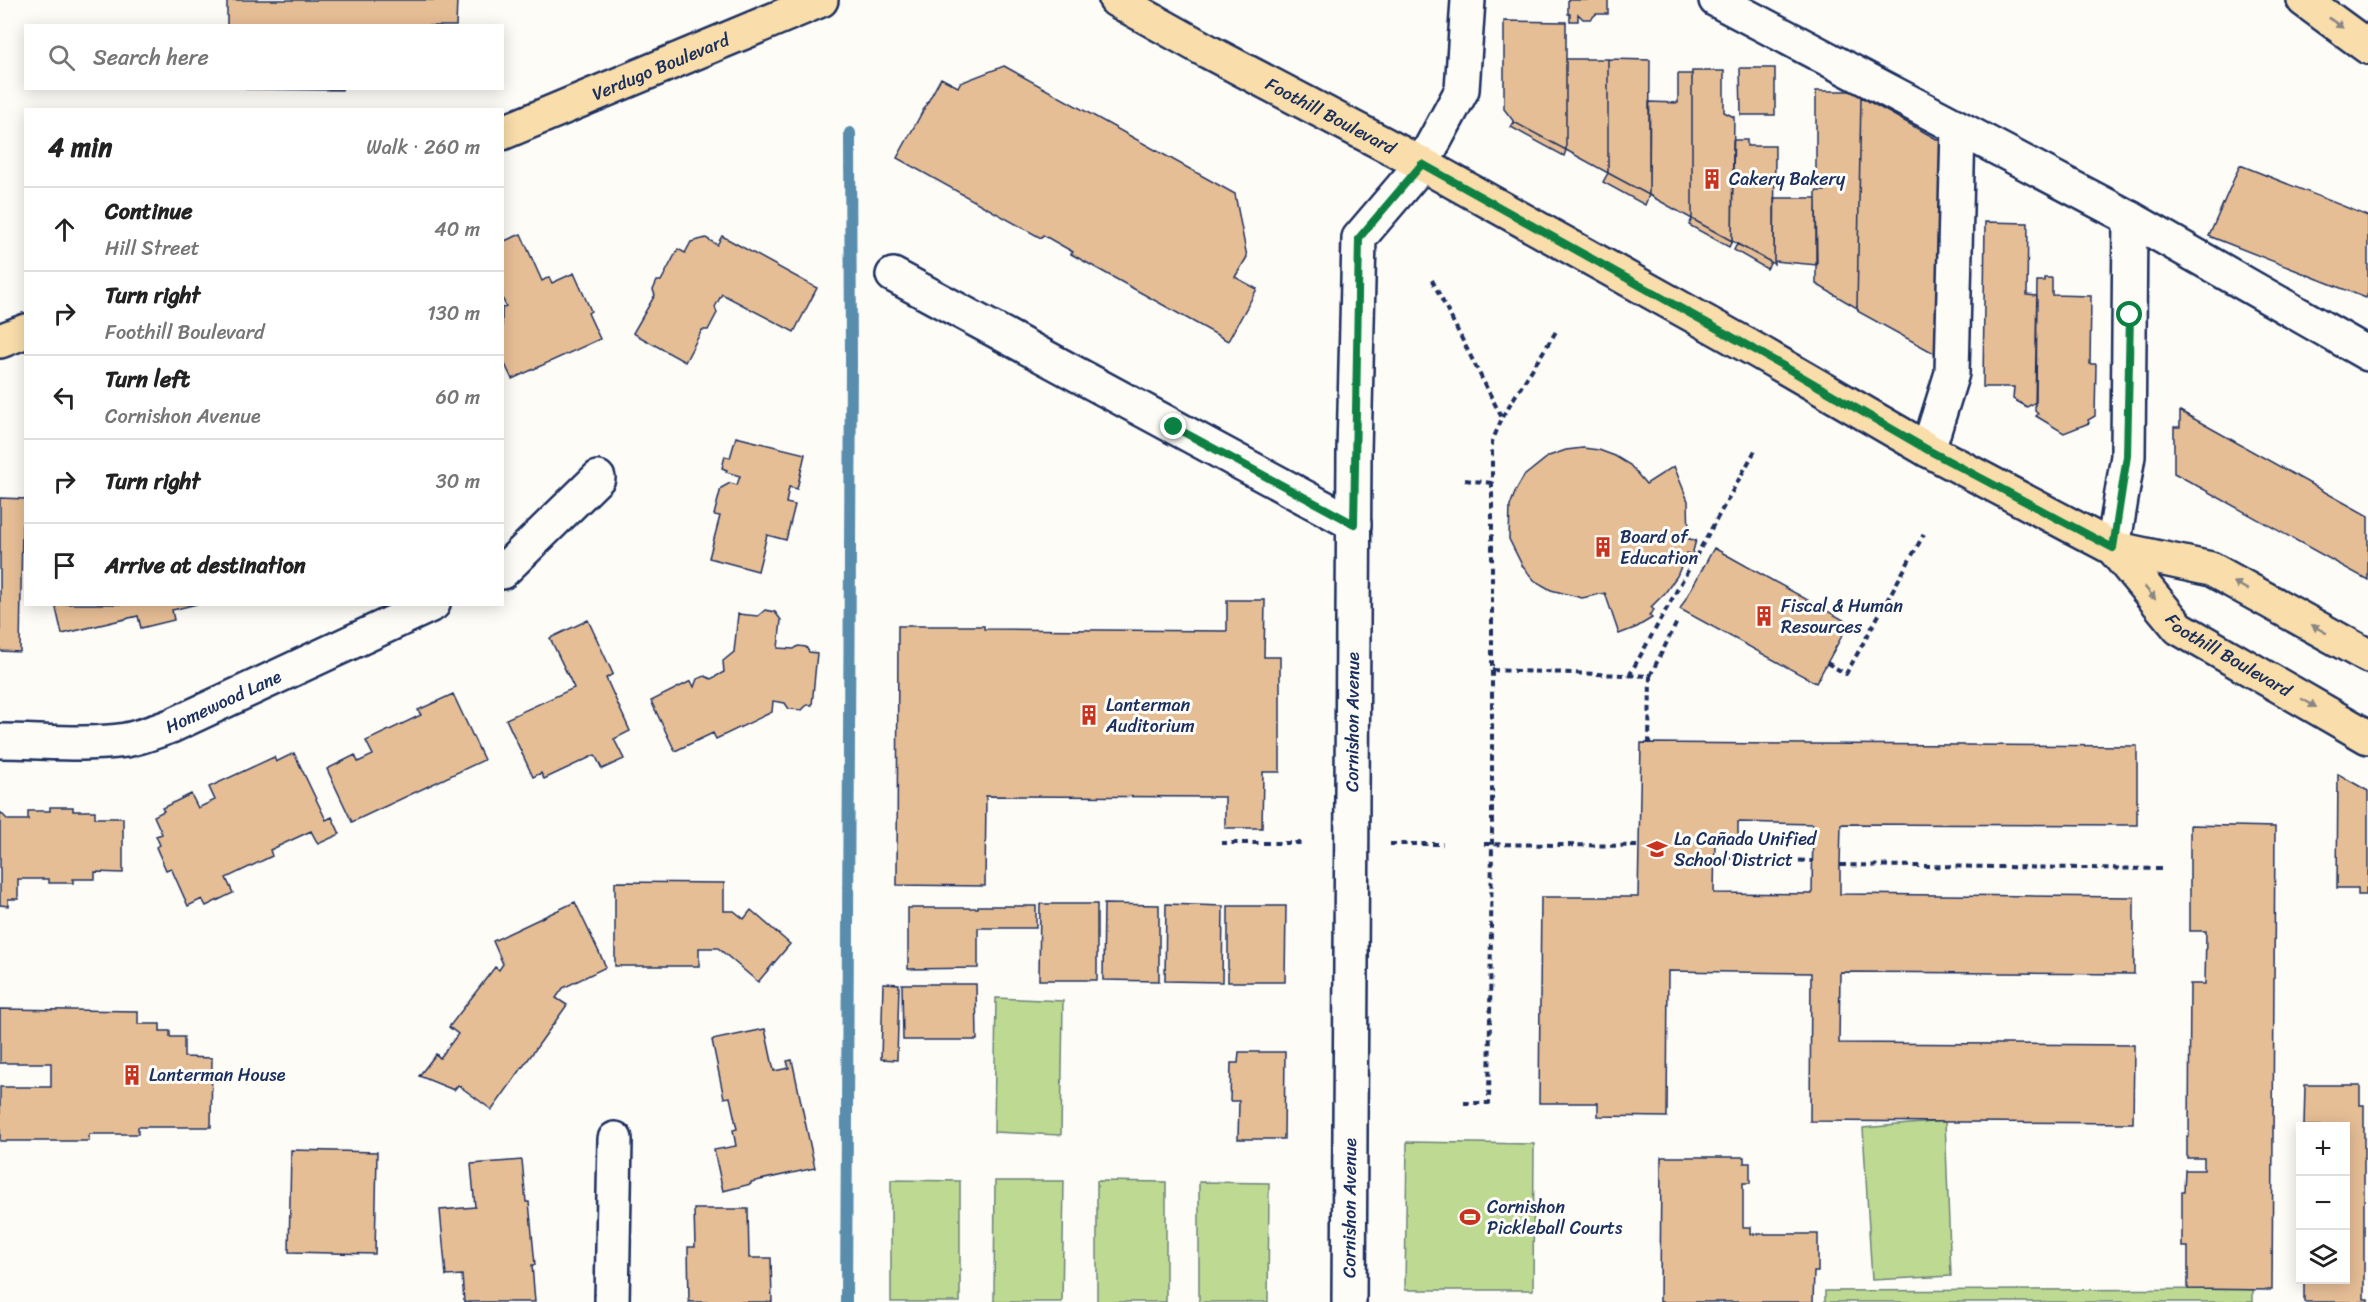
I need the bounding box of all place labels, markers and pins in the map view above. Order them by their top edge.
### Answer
place label: Cakery Bakery [1729,163,1846,195]
building icon: Cakery Bakery [1700,167,1724,191]
place label: Board of Education [1620,521,1699,574]
building icon: Board of Education [1591,535,1615,559]
place label: Fiscal & Human Resources [1781,590,1903,643]
building icon: Fiscal & Human Resources [1752,604,1776,628]
place label: Lanterman Auditorium [1105,689,1195,742]
building icon: Lanterman Auditorium [1077,703,1101,727]
place label: La Cañada Unified School District [1674,823,1818,876]
school or university icon: La Cañada Unified School District [1645,837,1669,861]
place label: Lanterman House [149,1059,286,1091]
building icon: Lanterman House [120,1063,144,1087]
place label: Cornishon Pickleball Courts [1487,1191,1623,1244]
sports icon: Cornishon Pickleball Courts [1458,1205,1482,1229]

